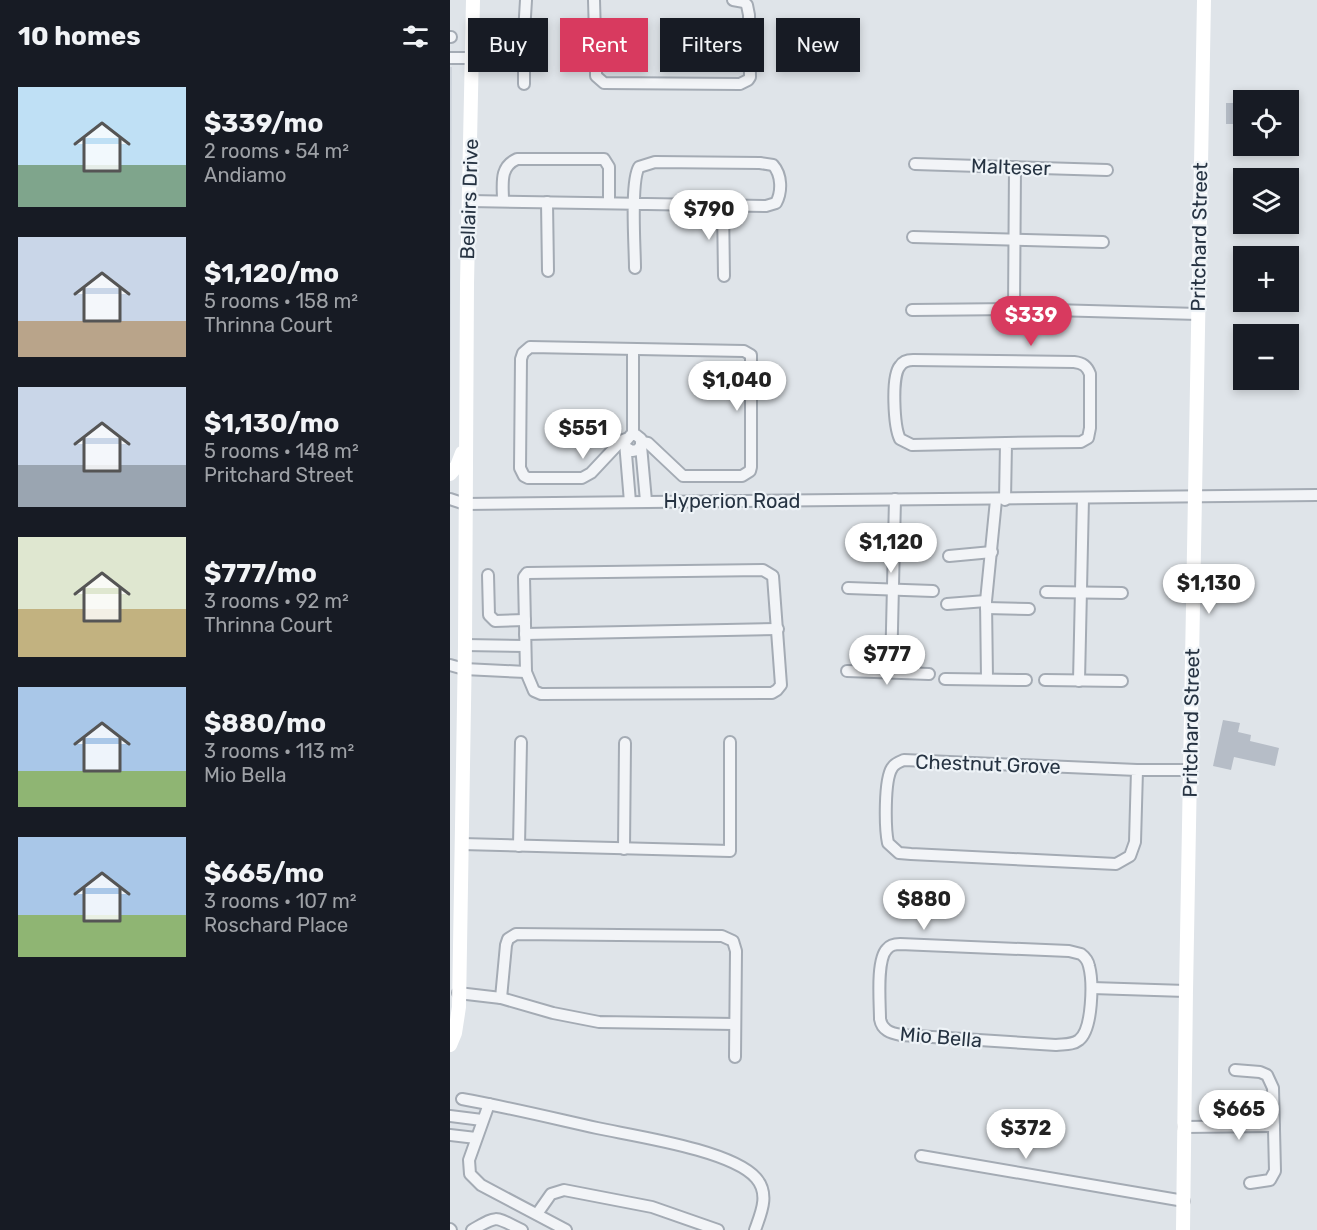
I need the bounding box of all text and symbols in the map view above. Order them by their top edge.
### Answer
chip: Buy [468,18,548,72]
chip: Rent [560,18,648,72]
chip: Filters [660,18,764,72]
chip: New [776,18,860,72]
icon: filters [399,20,432,53]
text: 10 homes [18,21,141,52]
map controls [1233,90,1299,390]
button: locate [1233,90,1299,156]
text: $339/mo [204,108,323,139]
icon: home [66,111,138,183]
street label: Bellairs Drive [455,138,483,260]
text: 2 rooms · 54 m² [204,139,349,163]
street label: Malteser [971,154,1052,180]
street label: Pritchard Street [1186,162,1212,312]
text: Andiamo [204,163,287,187]
button: layers [1233,168,1299,234]
pin: $790 [673,190,745,241]
text: $790 [683,197,735,221]
button: + [1233,246,1299,312]
text: $1,120/mo [204,258,339,289]
icon: home [66,261,138,333]
text: 5 rooms · 158 m² [204,289,358,313]
pin: $339 [995,296,1067,347]
text: $339 [1005,303,1057,327]
text: Thrinna Court [204,313,332,337]
button: − [1233,324,1299,390]
pin: $1,040 [688,361,786,412]
text: $1,040 [702,368,772,392]
text: $1,130/mo [204,408,339,439]
pin: $551 [547,409,619,460]
icon: home [66,411,138,483]
text: $551 [559,416,608,440]
text: 5 rooms · 148 m² [204,439,359,463]
text: Pritchard Street [204,463,353,487]
street label: Hyperion Road [664,489,800,513]
pin: $1,120 [842,523,940,574]
text: $1,120 [859,530,923,554]
text: $777/mo [204,558,317,589]
icon: home [66,561,138,633]
pin: $1,130 [1160,564,1258,615]
text: $1,130 [1177,571,1241,595]
text: 3 rooms · 92 m² [204,589,349,613]
text: Thrinna Court [204,613,332,637]
pin: $777 [851,635,923,686]
text: $777 [863,642,911,666]
street label: Pritchard Street [1178,648,1204,798]
text: $880/mo [204,708,326,739]
icon: home [66,711,138,783]
text: 3 rooms · 113 m² [204,739,354,763]
street label: Chestnut Grove [915,749,1061,779]
text: Mio Bella [204,763,286,787]
text: $665/mo [204,858,324,889]
icon: home [66,861,138,933]
pin: $880 [888,880,960,931]
text: $880 [897,887,951,911]
text: 3 rooms · 107 m² [204,889,357,913]
text: Roschard Place [204,913,348,937]
street label: Mio Bella [899,1021,983,1053]
pin: $665 [1203,1090,1275,1141]
text: $665 [1213,1097,1265,1121]
pin: $372 [990,1109,1062,1160]
text: $372 [1001,1116,1052,1140]

